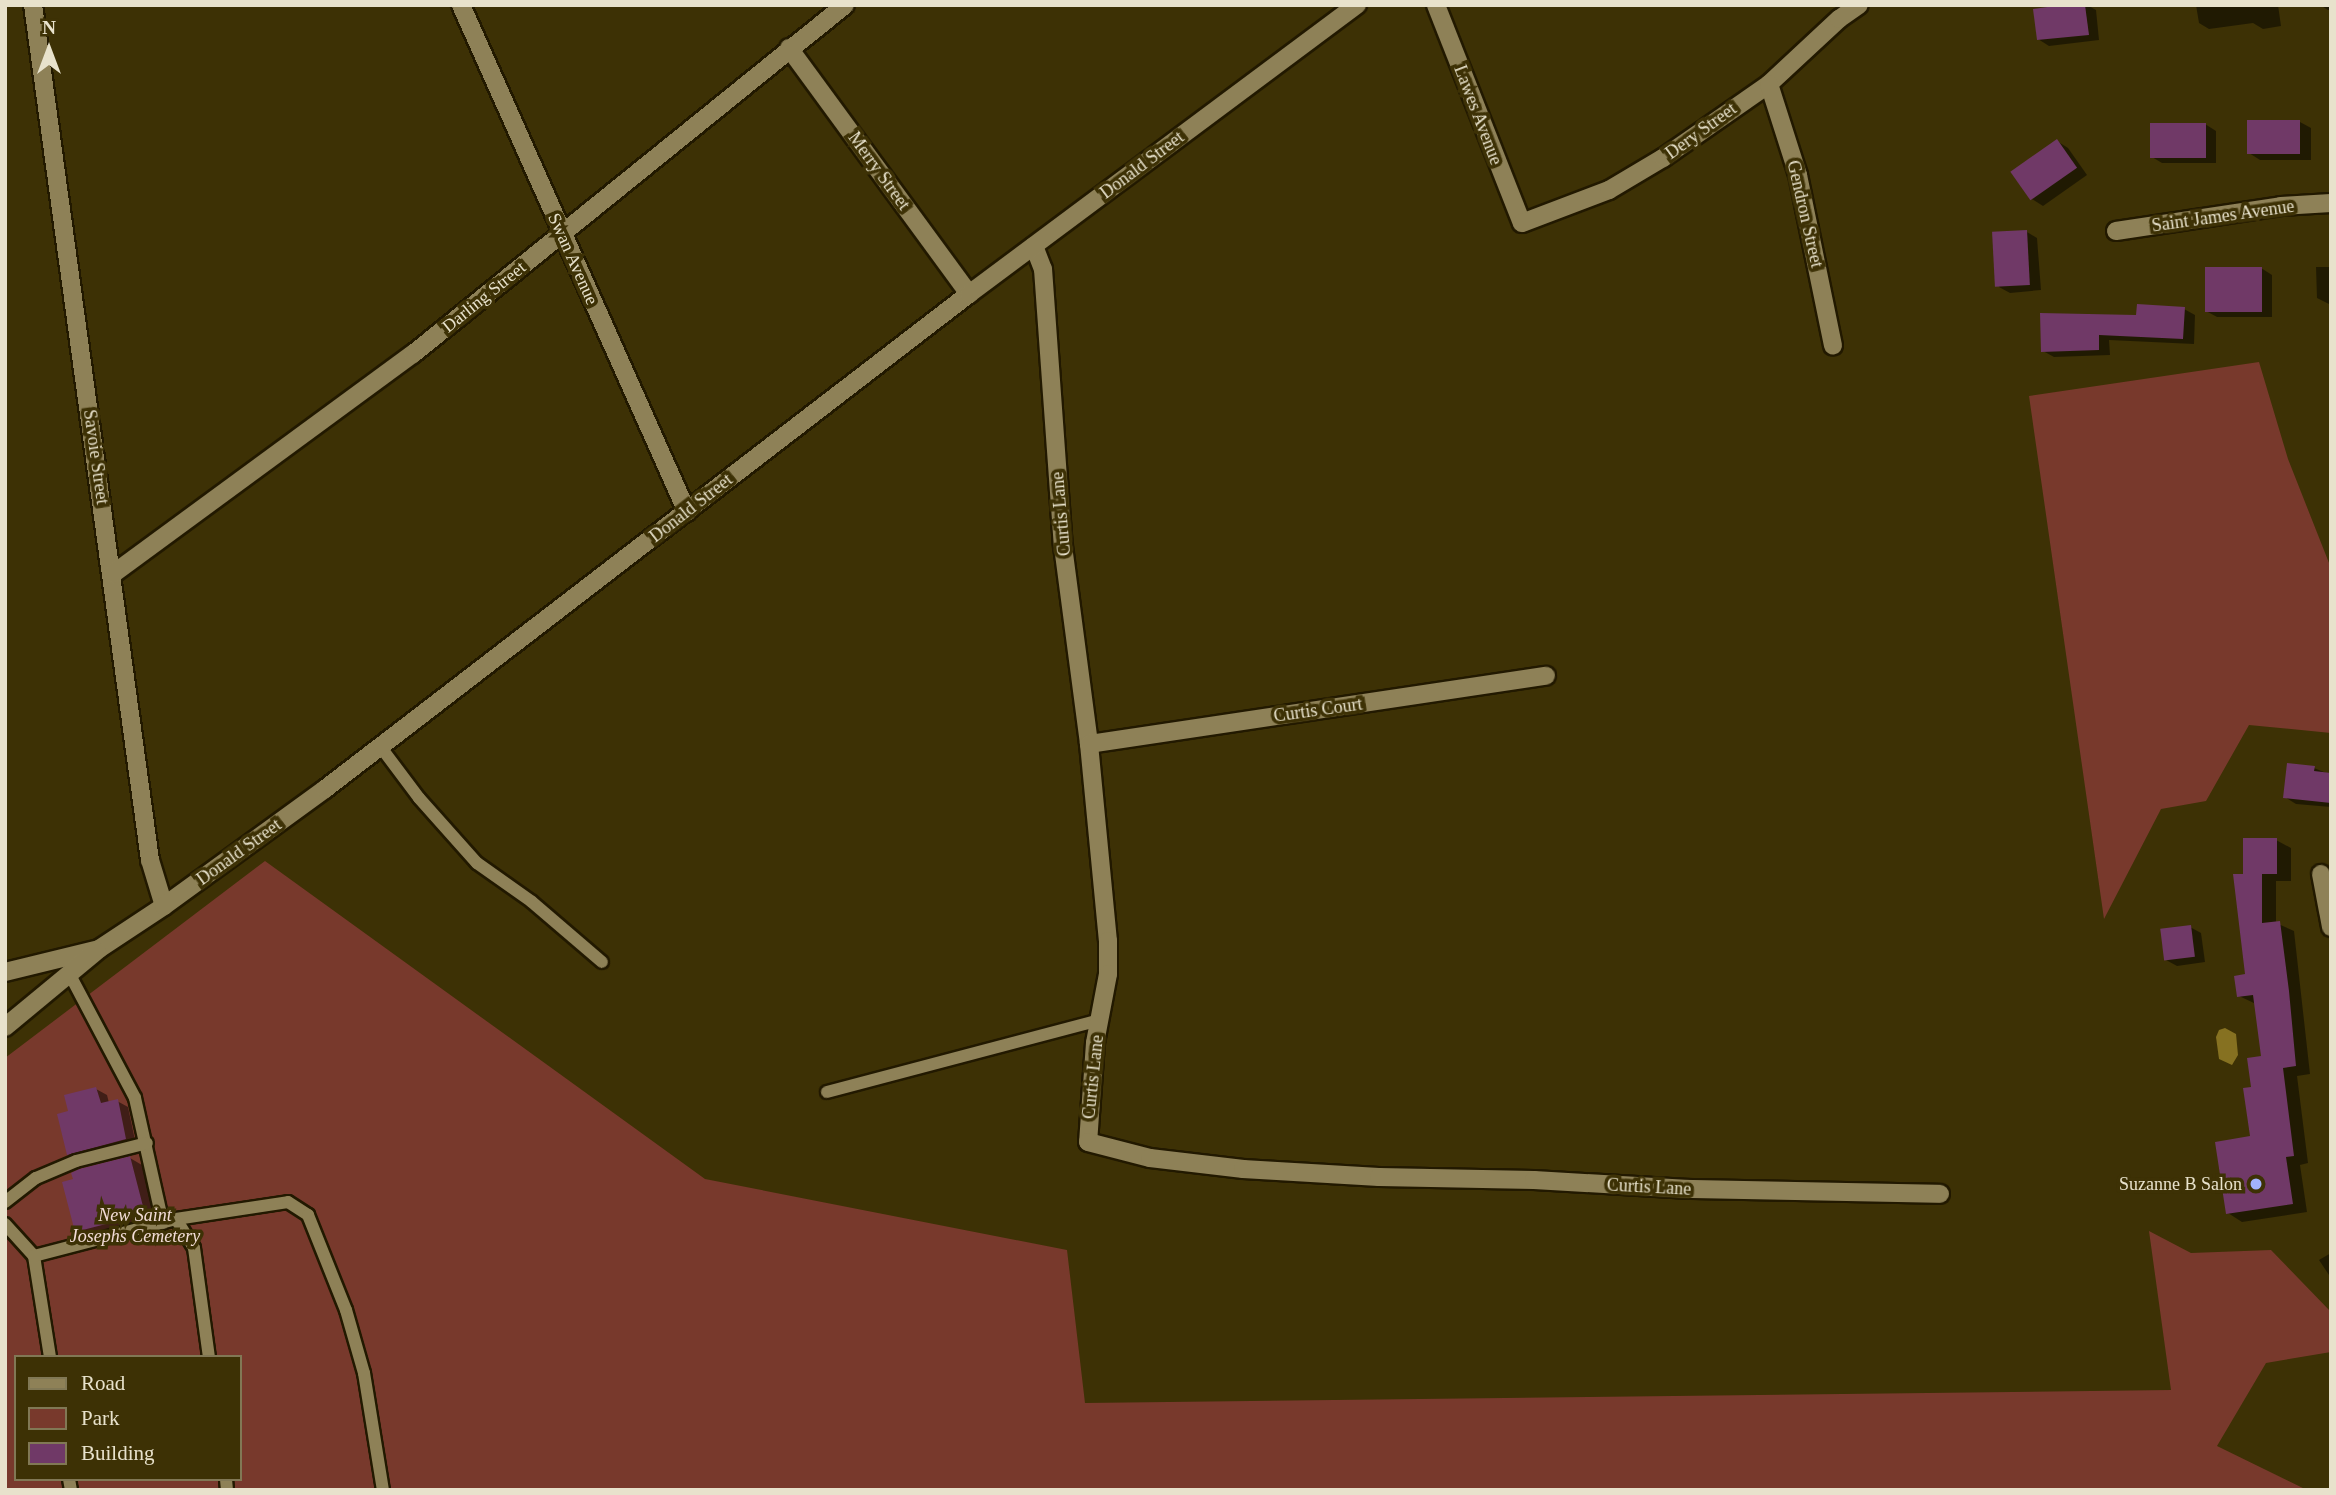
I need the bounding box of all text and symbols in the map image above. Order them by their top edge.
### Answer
north arrow [14,14,84,84]
text: N [42,17,56,38]
street label: Lawes Avenue [1449,62,1507,168]
street label: Dery Street [1661,98,1741,164]
street label: Donald Street [1096,126,1188,204]
street label: Merry Street [843,128,915,214]
street label: Gendron Street [1782,158,1828,270]
street label: Saint James Avenue [2150,195,2296,237]
street label: Swan Avenue [543,209,603,309]
street label: Darling Street [438,257,530,337]
street label: Savoie Street [79,408,113,506]
street label: Donald Street [645,469,737,547]
street label: Curtis Lane [1047,471,1075,557]
street label: Curtis Court [1272,693,1364,727]
street label: Donald Street [192,814,286,890]
street label: Curtis Lane [1078,1034,1108,1120]
place label: Suzanne B Salon [2119,1173,2242,1195]
street label: Curtis Lane [1606,1174,1692,1200]
marker: Suzanne B Salon [2248,1176,2264,1192]
park label: New Saint Josephs Cemetery [70,1205,200,1248]
legend [14,1355,242,1481]
text: Road [81,1371,125,1395]
text: Park [81,1406,120,1430]
text: Building [81,1441,155,1465]

